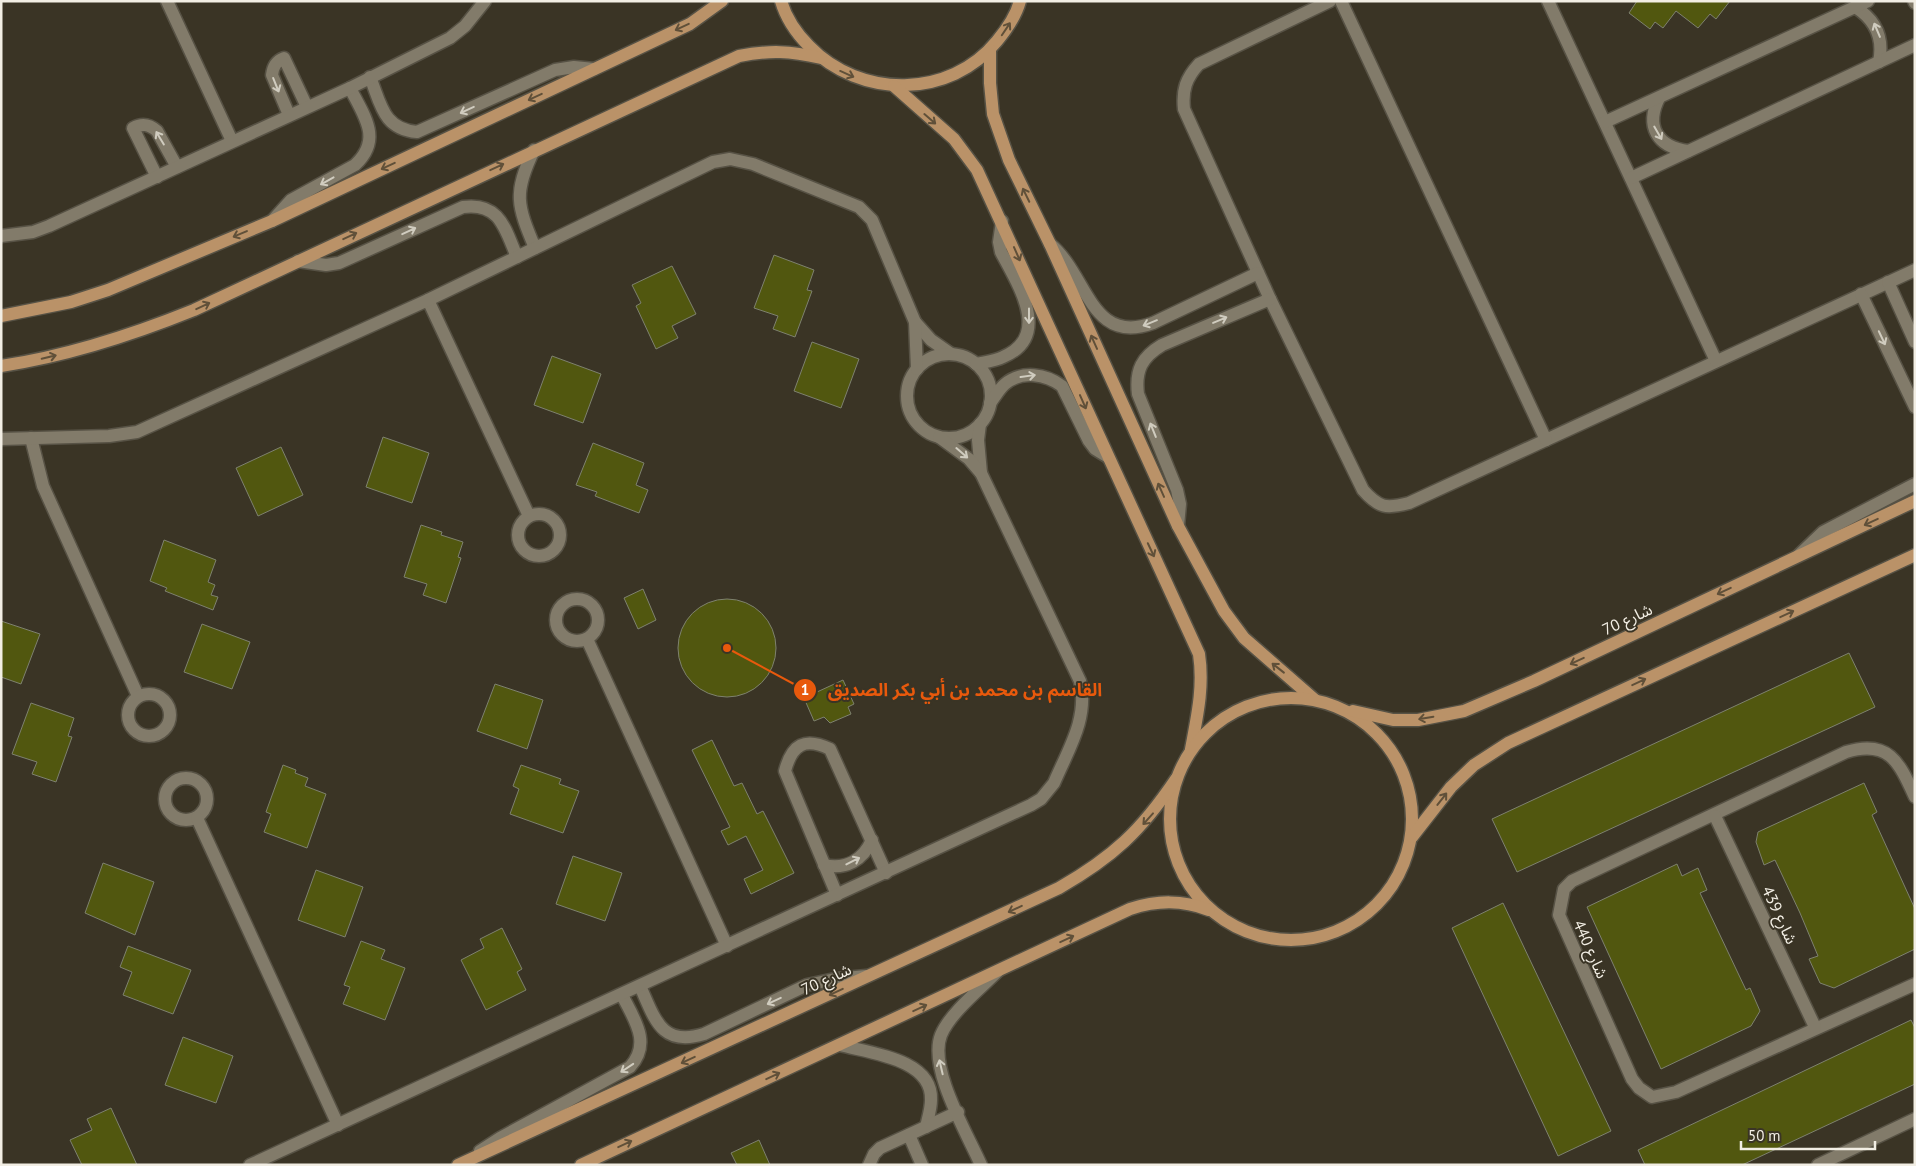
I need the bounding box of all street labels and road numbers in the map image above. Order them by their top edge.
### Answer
street label: شارع 70 [1599,599,1656,642]
street label: شارع 439 [1755,883,1802,948]
street label: شارع 440 [1567,917,1613,982]
street label: شارع 70 [798,959,855,1002]

